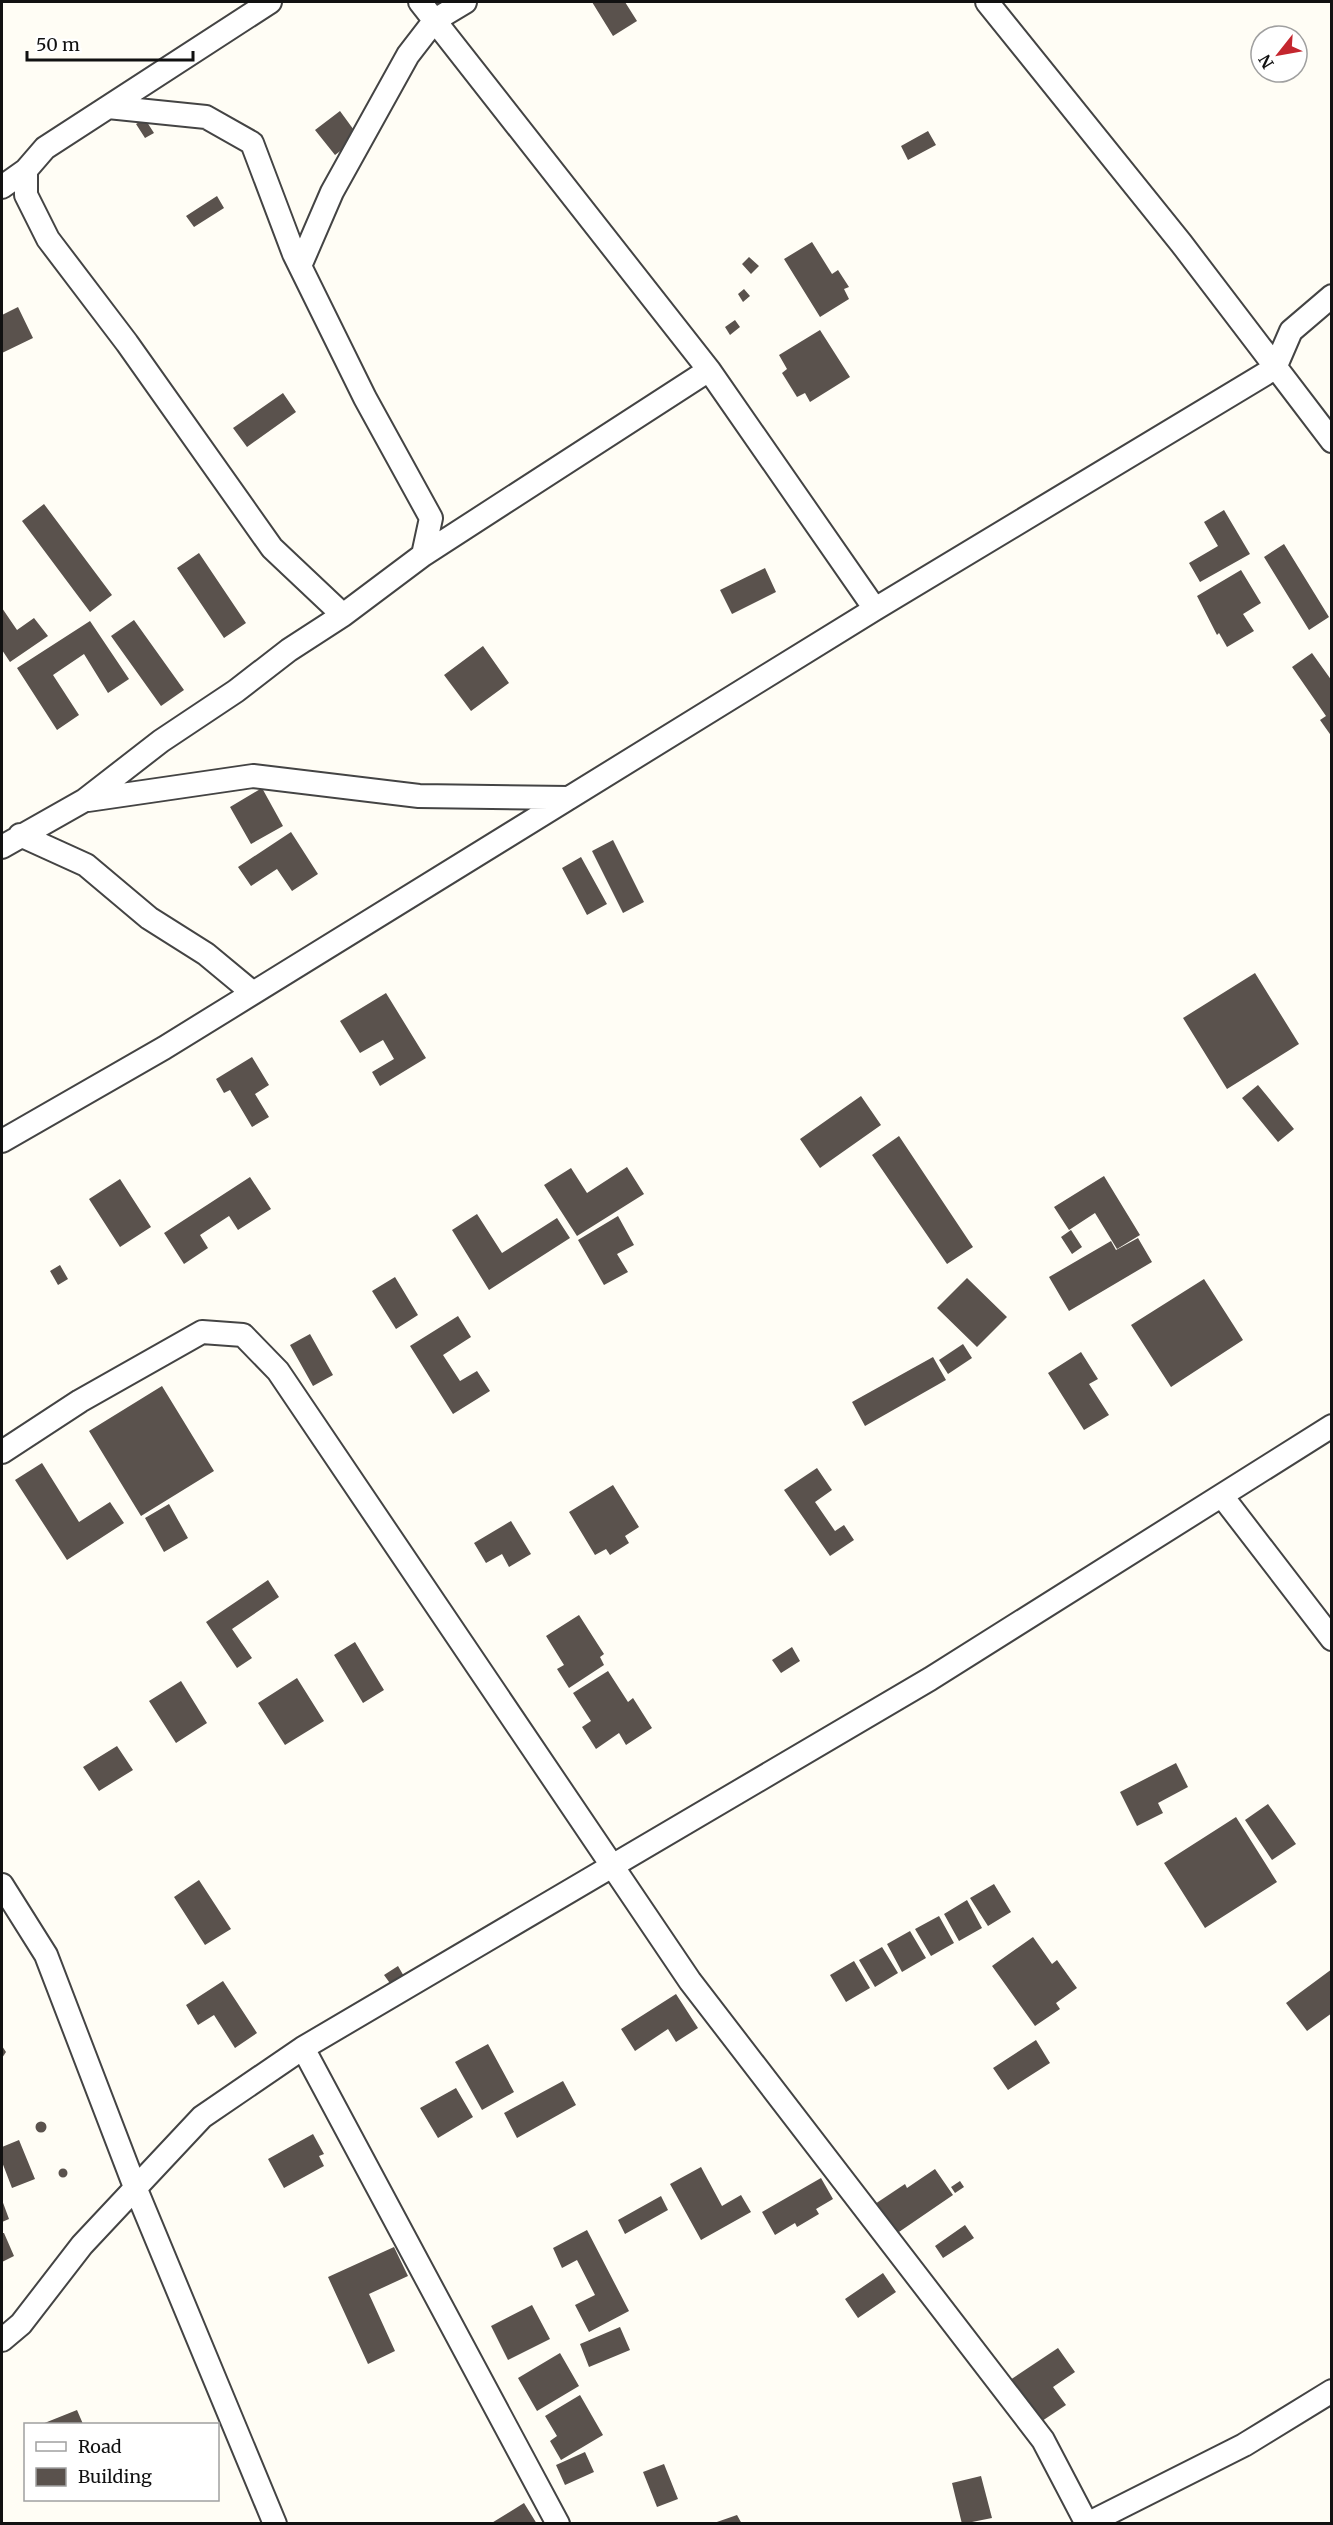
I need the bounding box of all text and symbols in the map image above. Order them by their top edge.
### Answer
scale bar [27,24,194,62]
north arrow [1249,24,1309,84]
text: 50 m [36,33,80,56]
text: N [1254,51,1278,72]
legend [24,2423,219,2501]
text: Road [78,2435,122,2458]
text: Building [78,2465,152,2488]

